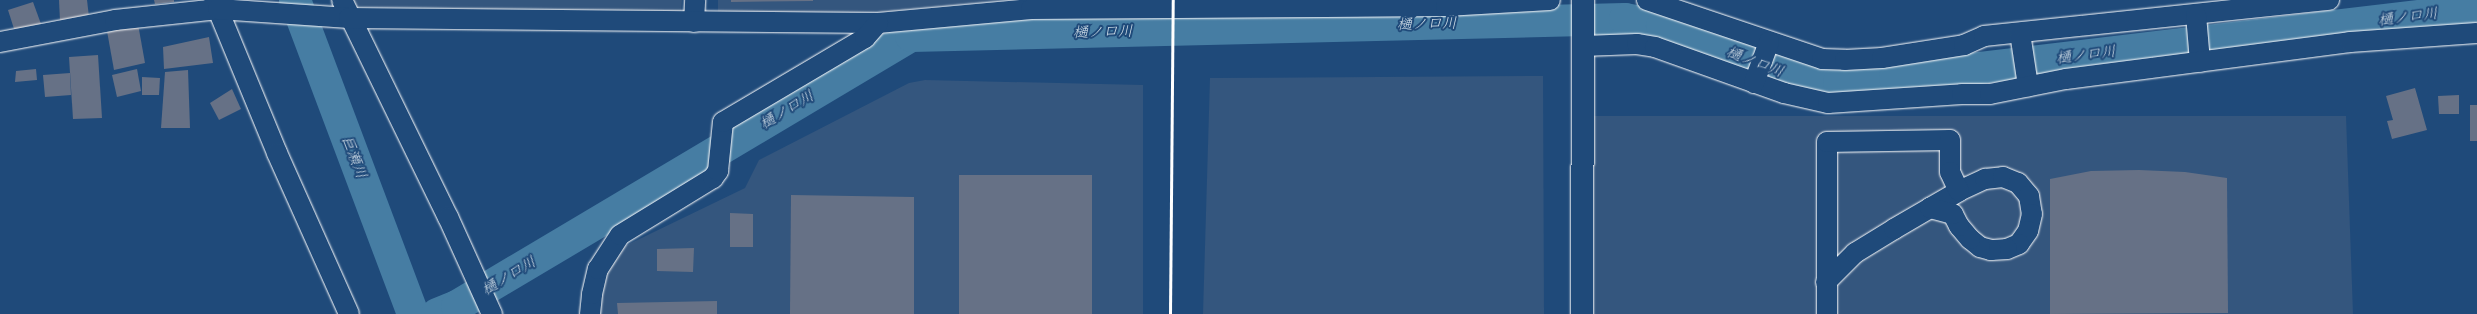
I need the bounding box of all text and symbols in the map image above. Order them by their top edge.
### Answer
water label: 樋ノ口川 [2377,4,2439,30]
water label: 樋ノ口川 [1397,14,1457,34]
water label: 樋ノ口川 [1073,22,1133,42]
water label: 樋ノ口川 [2055,42,2117,68]
water label: 樋ノ口川 [1724,43,1786,81]
water label: 樋ノ口川 [757,87,817,133]
water label: 巨瀬川 [338,133,370,181]
water label: 樋ノ口川 [479,253,539,299]

